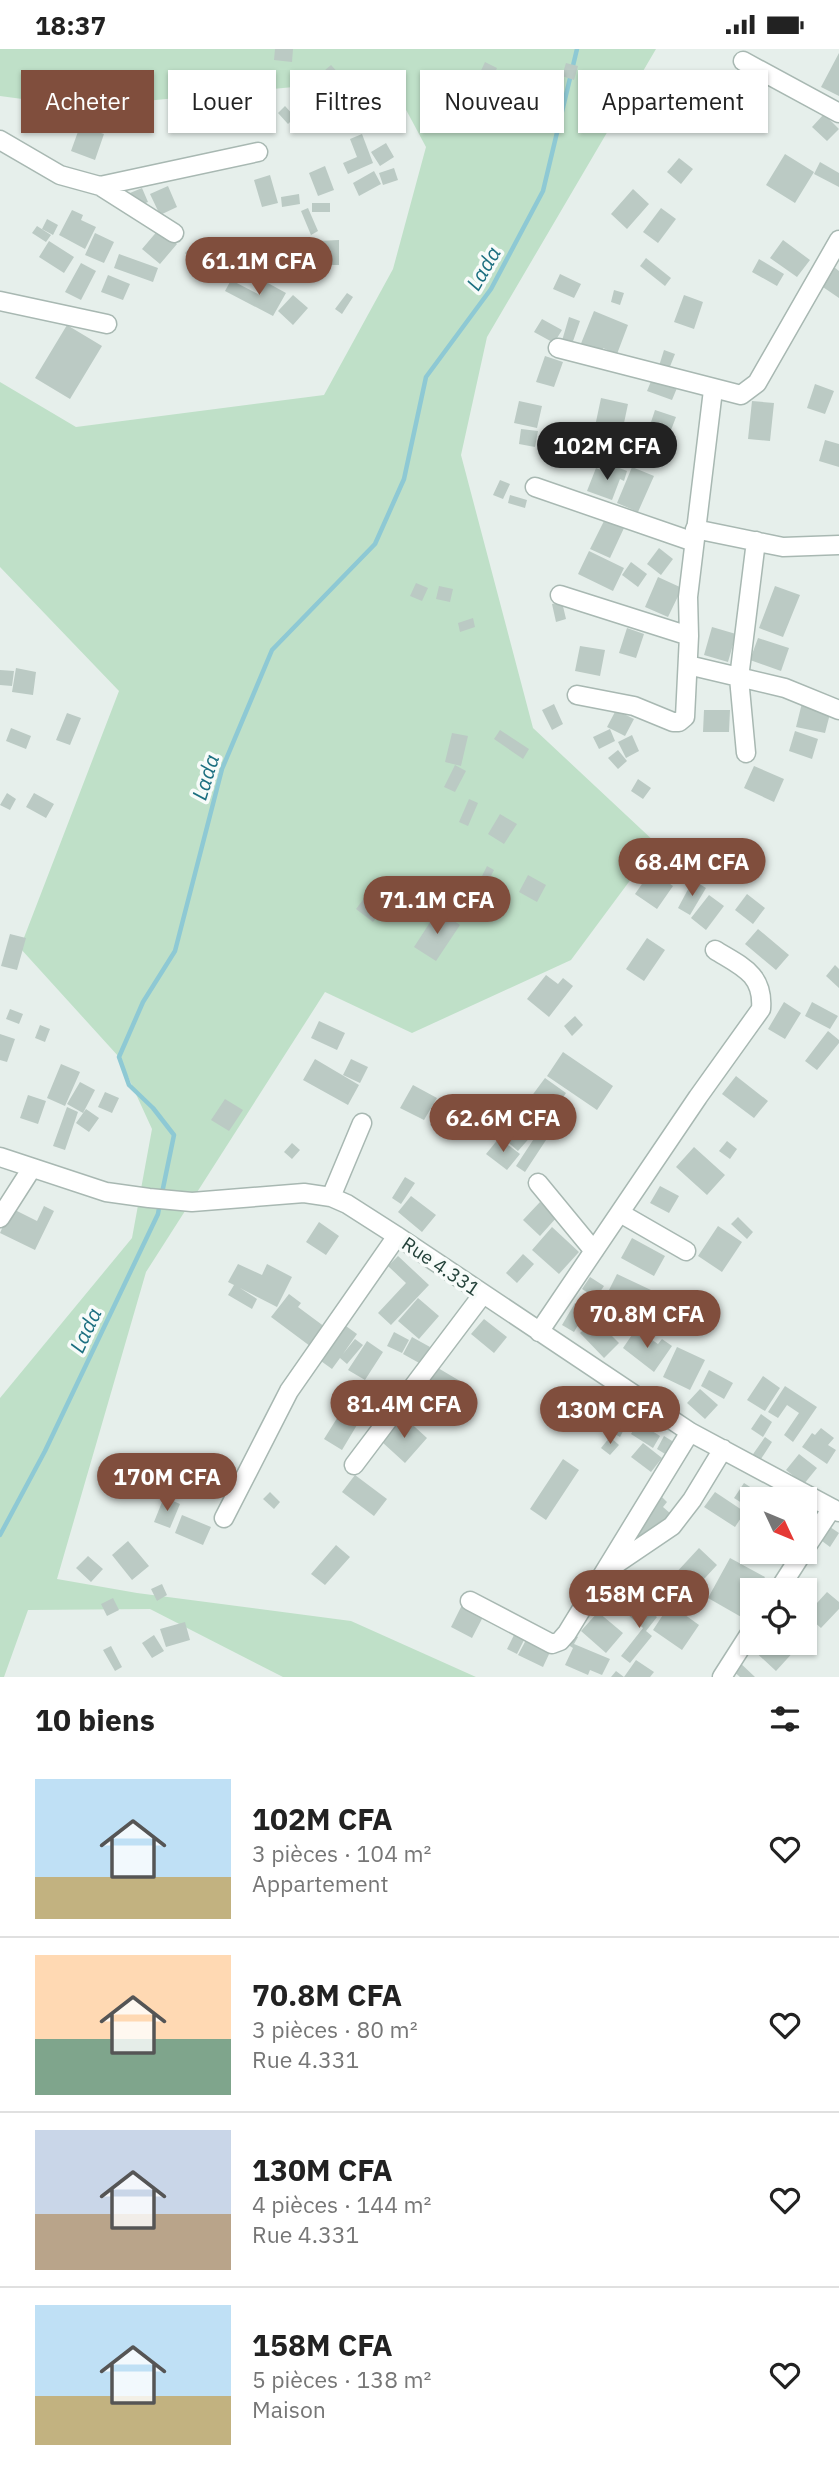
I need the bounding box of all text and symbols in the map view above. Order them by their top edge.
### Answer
text: 18:37 [35,8,106,42]
chip: Acheter [21,70,154,133]
chip: Louer [168,70,276,133]
chip: Filtres [290,70,406,133]
chip: Nouveau [420,70,564,133]
chip: Appartement [578,70,768,133]
pin: 61.1M CFA [179,237,339,297]
water label: Lada [459,241,507,295]
text: 61.1M CFA [202,245,316,275]
pin: 102M CFA [535,423,679,482]
text: 102M CFA [553,430,661,460]
water label: Lada [185,751,225,803]
pin: 68.4M CFA [612,839,772,898]
text: 68.4M CFA [635,846,749,876]
pin: 71.1M CFA [357,877,517,936]
text: 71.1M CFA [380,884,494,914]
pin: 62.6M CFA [423,1095,583,1154]
text: 62.6M CFA [446,1102,560,1132]
street label: Rue 4.331 [398,1231,484,1301]
pin: 70.8M CFA [567,1291,727,1350]
text: 70.8M CFA [590,1298,704,1328]
water label: Lada [62,1303,108,1357]
pin: 81.4M CFA [324,1381,484,1440]
pin: 130M CFA [538,1387,682,1446]
text: 81.4M CFA [347,1388,461,1418]
text: 130M CFA [556,1394,664,1424]
pin: 170M CFA [95,1453,239,1513]
text: 170M CFA [113,1461,221,1491]
north arrow [740,1487,817,1565]
map controls [740,1487,817,1655]
pin: 158M CFA [567,1571,711,1630]
text: 158M CFA [585,1578,693,1608]
button: locate [740,1578,817,1655]
text: 10 biens [35,1700,155,1739]
icon: filters [766,1700,804,1738]
text: 102M CFA [252,1799,393,1838]
icon: home [91,1807,175,1891]
icon: heart [766,1830,804,1868]
text: 3 pièces · 104 m² [252,1838,431,1868]
text: Appartement [252,1868,389,1898]
text: 70.8M CFA [252,1975,402,2014]
icon: home [91,1983,175,2067]
icon: heart [766,2006,804,2044]
text: 3 pièces · 80 m² [252,2014,418,2044]
text: Rue 4.331 [252,2044,359,2074]
text: 130M CFA [252,2150,393,2189]
icon: home [91,2158,175,2242]
icon: heart [766,2181,804,2219]
text: 4 pièces · 144 m² [252,2189,431,2219]
text: Rue 4.331 [252,2219,359,2249]
text: 158M CFA [252,2325,393,2364]
icon: home [91,2333,175,2417]
icon: heart [766,2356,804,2394]
text: 5 pièces · 138 m² [252,2364,431,2394]
text: Maison [252,2394,326,2424]

